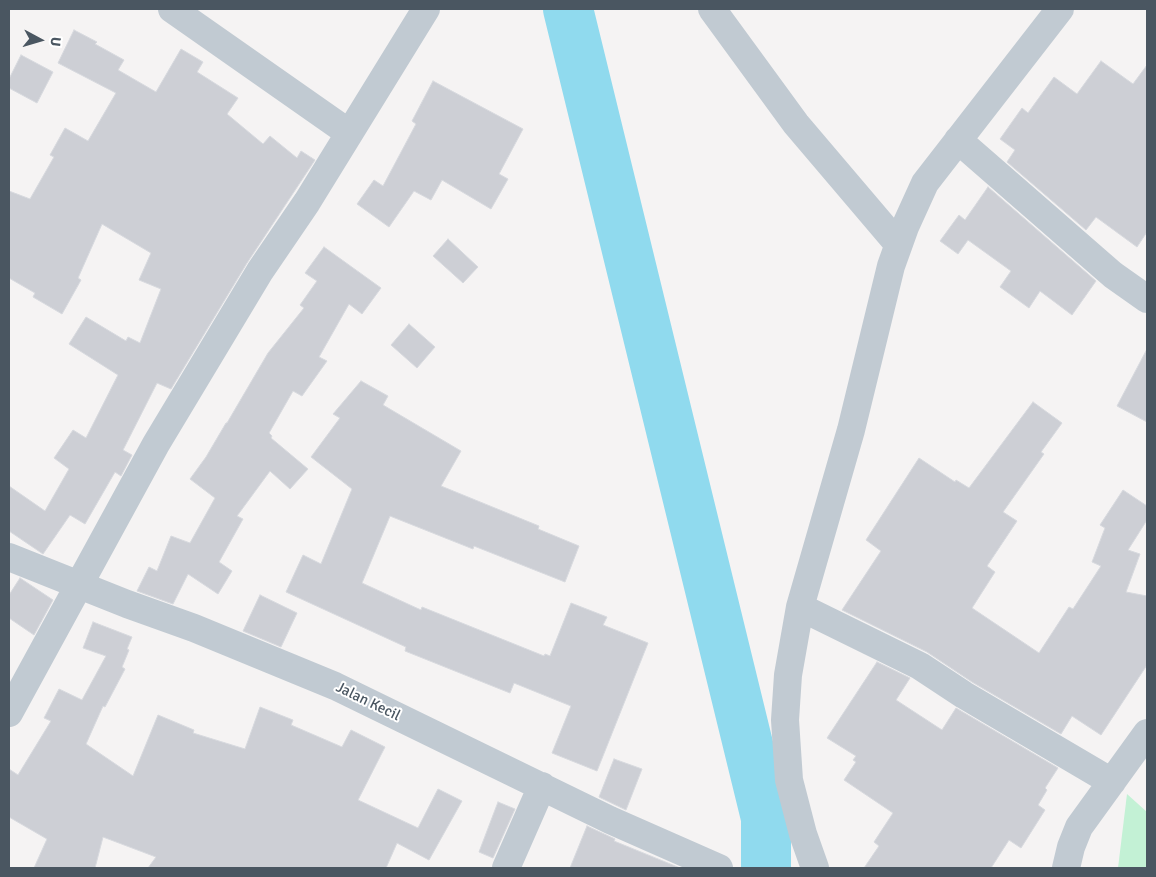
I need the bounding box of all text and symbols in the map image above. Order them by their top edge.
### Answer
north arrow [15,15,65,65]
text: U [46,36,64,47]
street label: Jalan Kecil [333,679,403,725]

